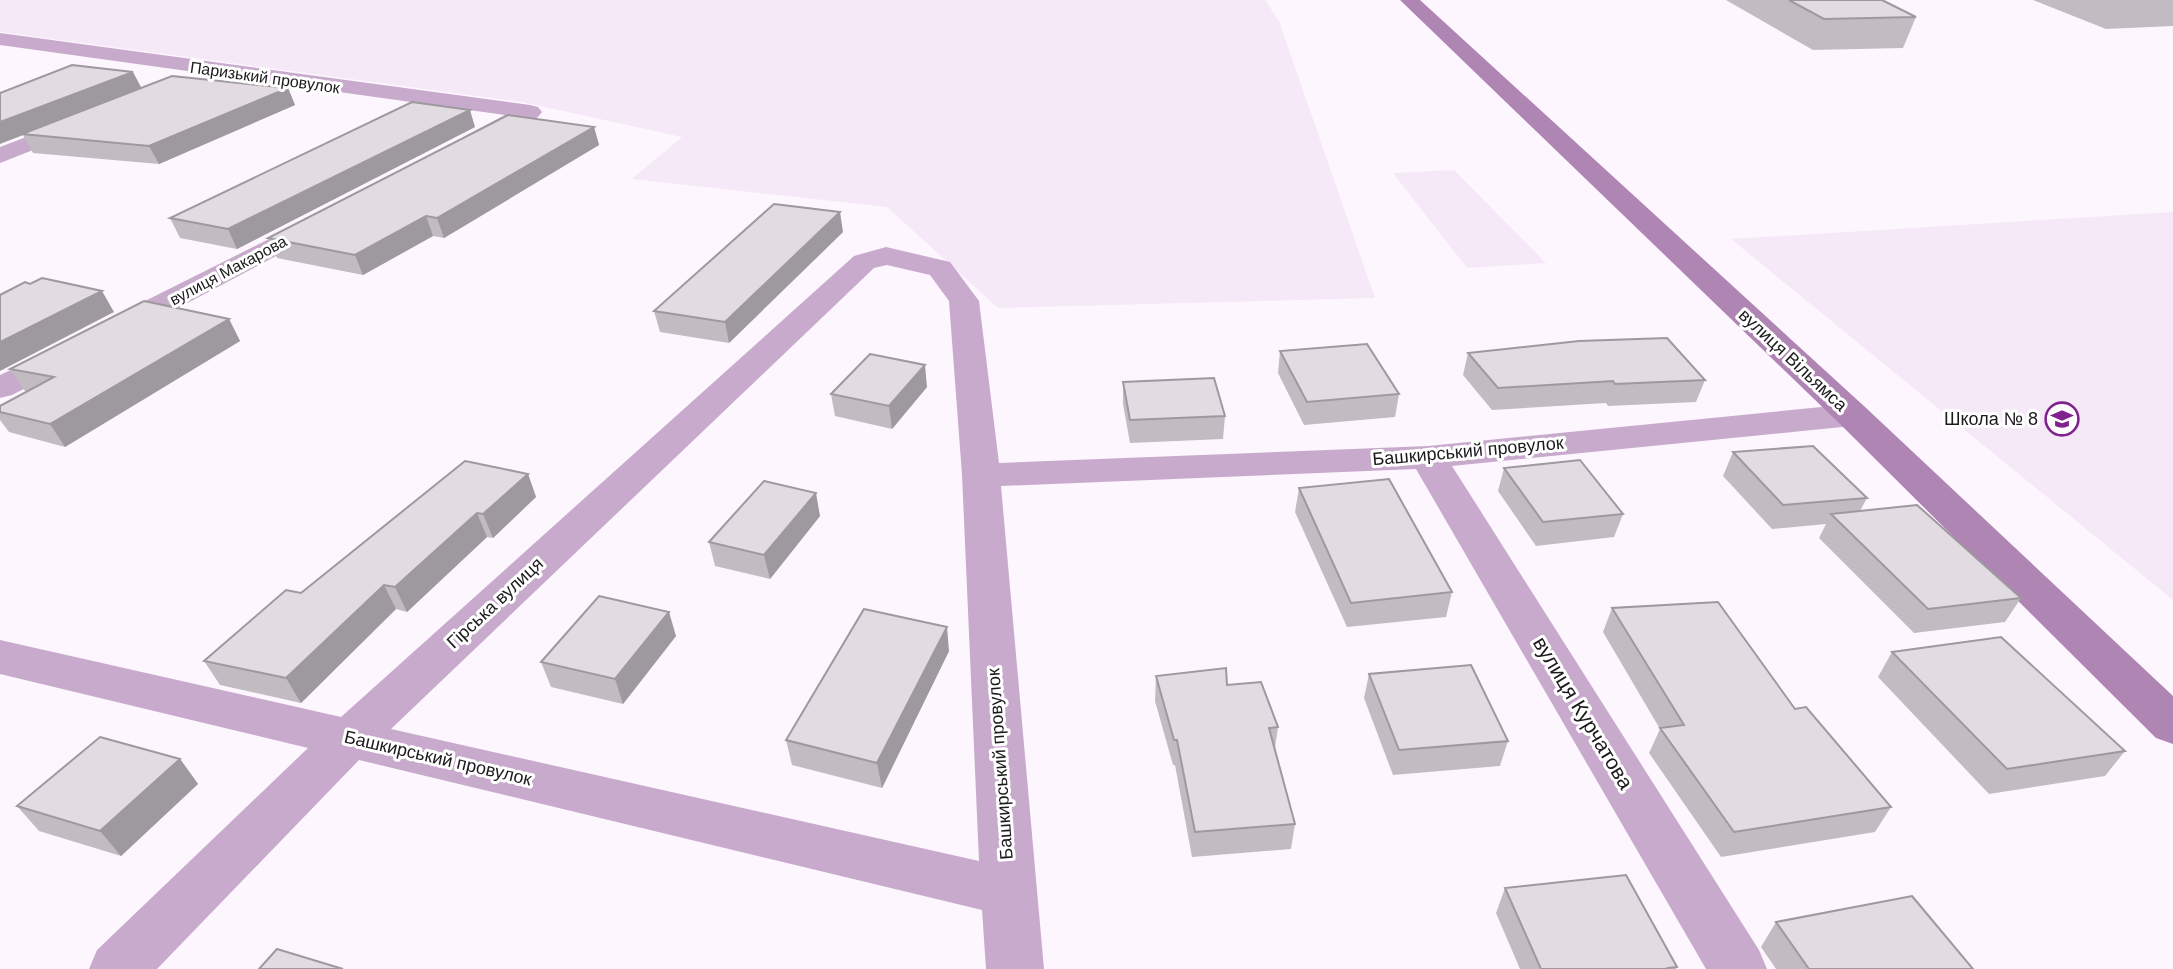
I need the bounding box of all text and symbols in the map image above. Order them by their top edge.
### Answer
street label: Паризький провулок [189,59,342,97]
street label: вулиця Макарова [167,232,290,308]
street label: вулиця Вільямса [1735,305,1852,416]
school or university icon: Школа № 8 [2043,400,2081,438]
place label: Школа № 8 [1944,409,2038,429]
street label: Башкирський провулок [1372,433,1564,469]
street label: Гірська вулиця [443,553,547,653]
street label: вулиця Курчатова [1529,632,1638,793]
street label: Башкирський провулок [983,668,1017,860]
street label: Башкирський провулок [342,727,534,789]

